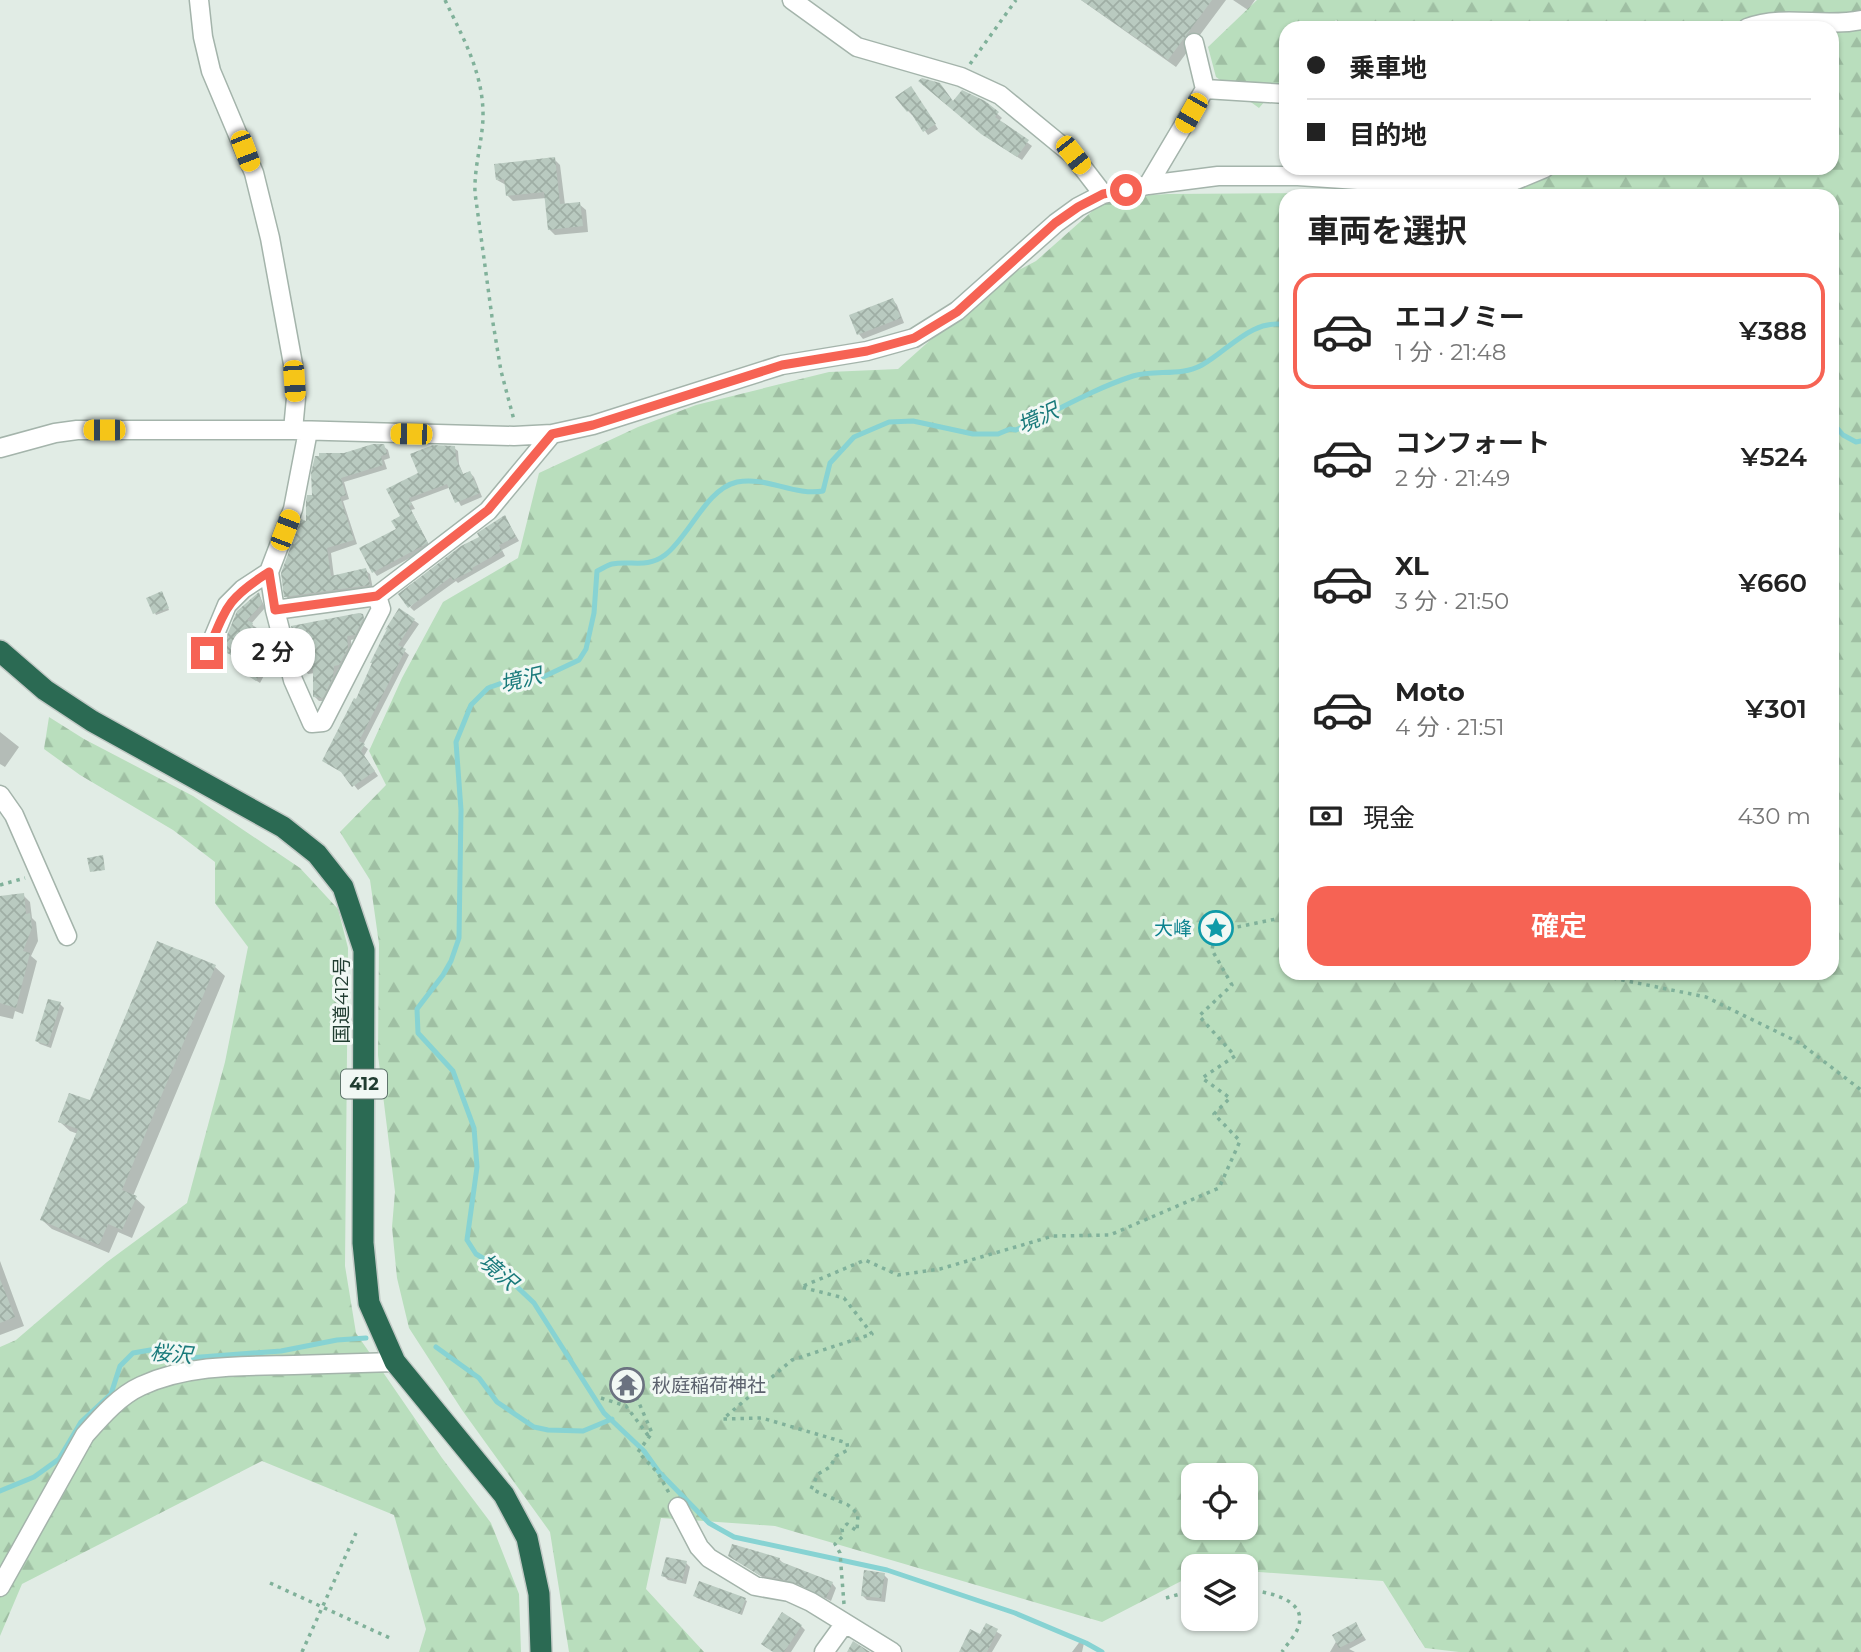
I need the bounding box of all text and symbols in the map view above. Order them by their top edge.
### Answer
text: 乗車地 [1349,52,1427,84]
car [1172,90,1211,136]
text: 目的地 [1349,119,1427,151]
car [228,128,263,174]
car [1052,132,1095,178]
route start [1110,174,1142,206]
text: 車両を選択 [1307,211,1467,250]
icon: car [1311,300,1374,363]
text: エコノミー [1395,301,1525,333]
text: ¥388 [1739,315,1807,347]
text: 1 分 · 21:48 [1395,338,1507,366]
car [283,359,306,403]
water label: 境沢 [1014,396,1065,438]
car [84,420,126,441]
car [390,423,433,445]
icon: car [1311,426,1374,489]
text: コンフォート [1395,427,1550,459]
text: ¥524 [1741,441,1807,473]
text: 2 分 · 21:49 [1395,464,1510,492]
car [268,507,303,553]
text: XL [1395,550,1429,582]
icon: car [1311,552,1374,615]
text: ¥660 [1738,567,1807,599]
text: 3 分 · 21:50 [1395,587,1509,615]
callout: 2 分 [232,628,316,678]
route end [191,637,223,669]
text: 2 分 [252,638,294,666]
water label: 境沢 [498,662,547,696]
text: Moto [1395,676,1465,708]
icon: car [1311,678,1374,741]
text: ¥301 [1745,693,1807,725]
text: 4 分 · 21:51 [1395,713,1505,741]
icon: cash [1307,797,1345,835]
text: 現金 [1363,802,1415,834]
text: 430 m [1738,802,1811,830]
button: 確定 [1307,886,1811,966]
place icon: 大峰 [1197,909,1235,947]
place label: 大峰 [1154,917,1192,940]
street label: 国道412号 [330,957,353,1043]
road number: 412 [341,1070,387,1098]
water label: 境沢 [474,1248,525,1297]
water label: 桜沢 [149,1339,196,1368]
temple icon: 秋庭稲荷神社 [608,1366,646,1404]
place label: 秋庭稲荷神社 [652,1374,766,1397]
map controls [1181,1463,1258,1631]
button: locate [1181,1463,1258,1540]
button: layers [1181,1554,1258,1631]

